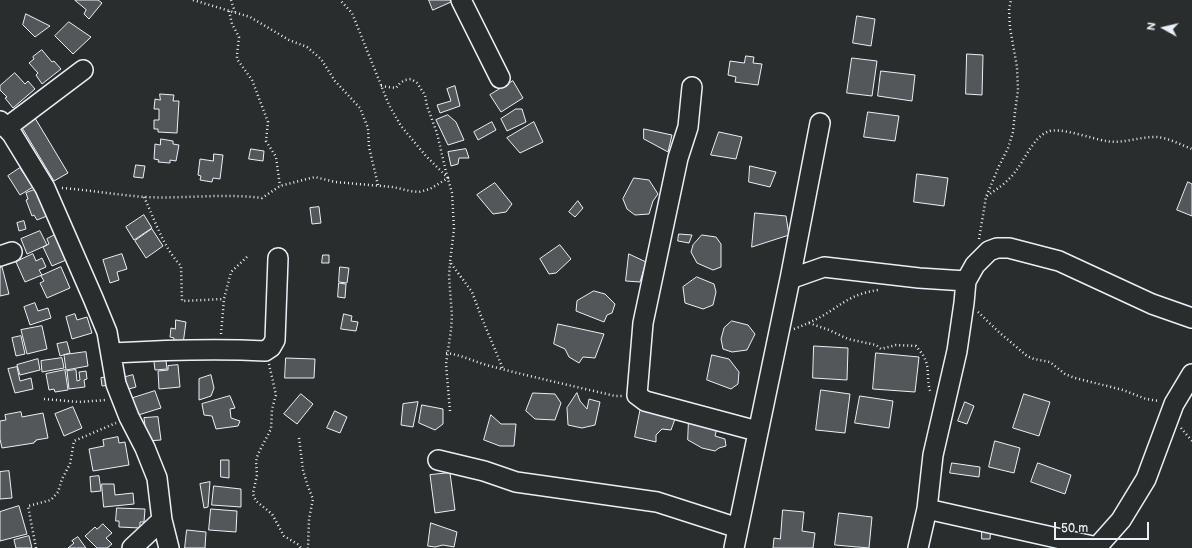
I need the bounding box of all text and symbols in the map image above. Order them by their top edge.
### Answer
north arrow [1144,8,1184,48]
text: N [1145,21,1159,31]
scale bar [1056,514,1151,540]
text: 50 m [1061,521,1088,536]

